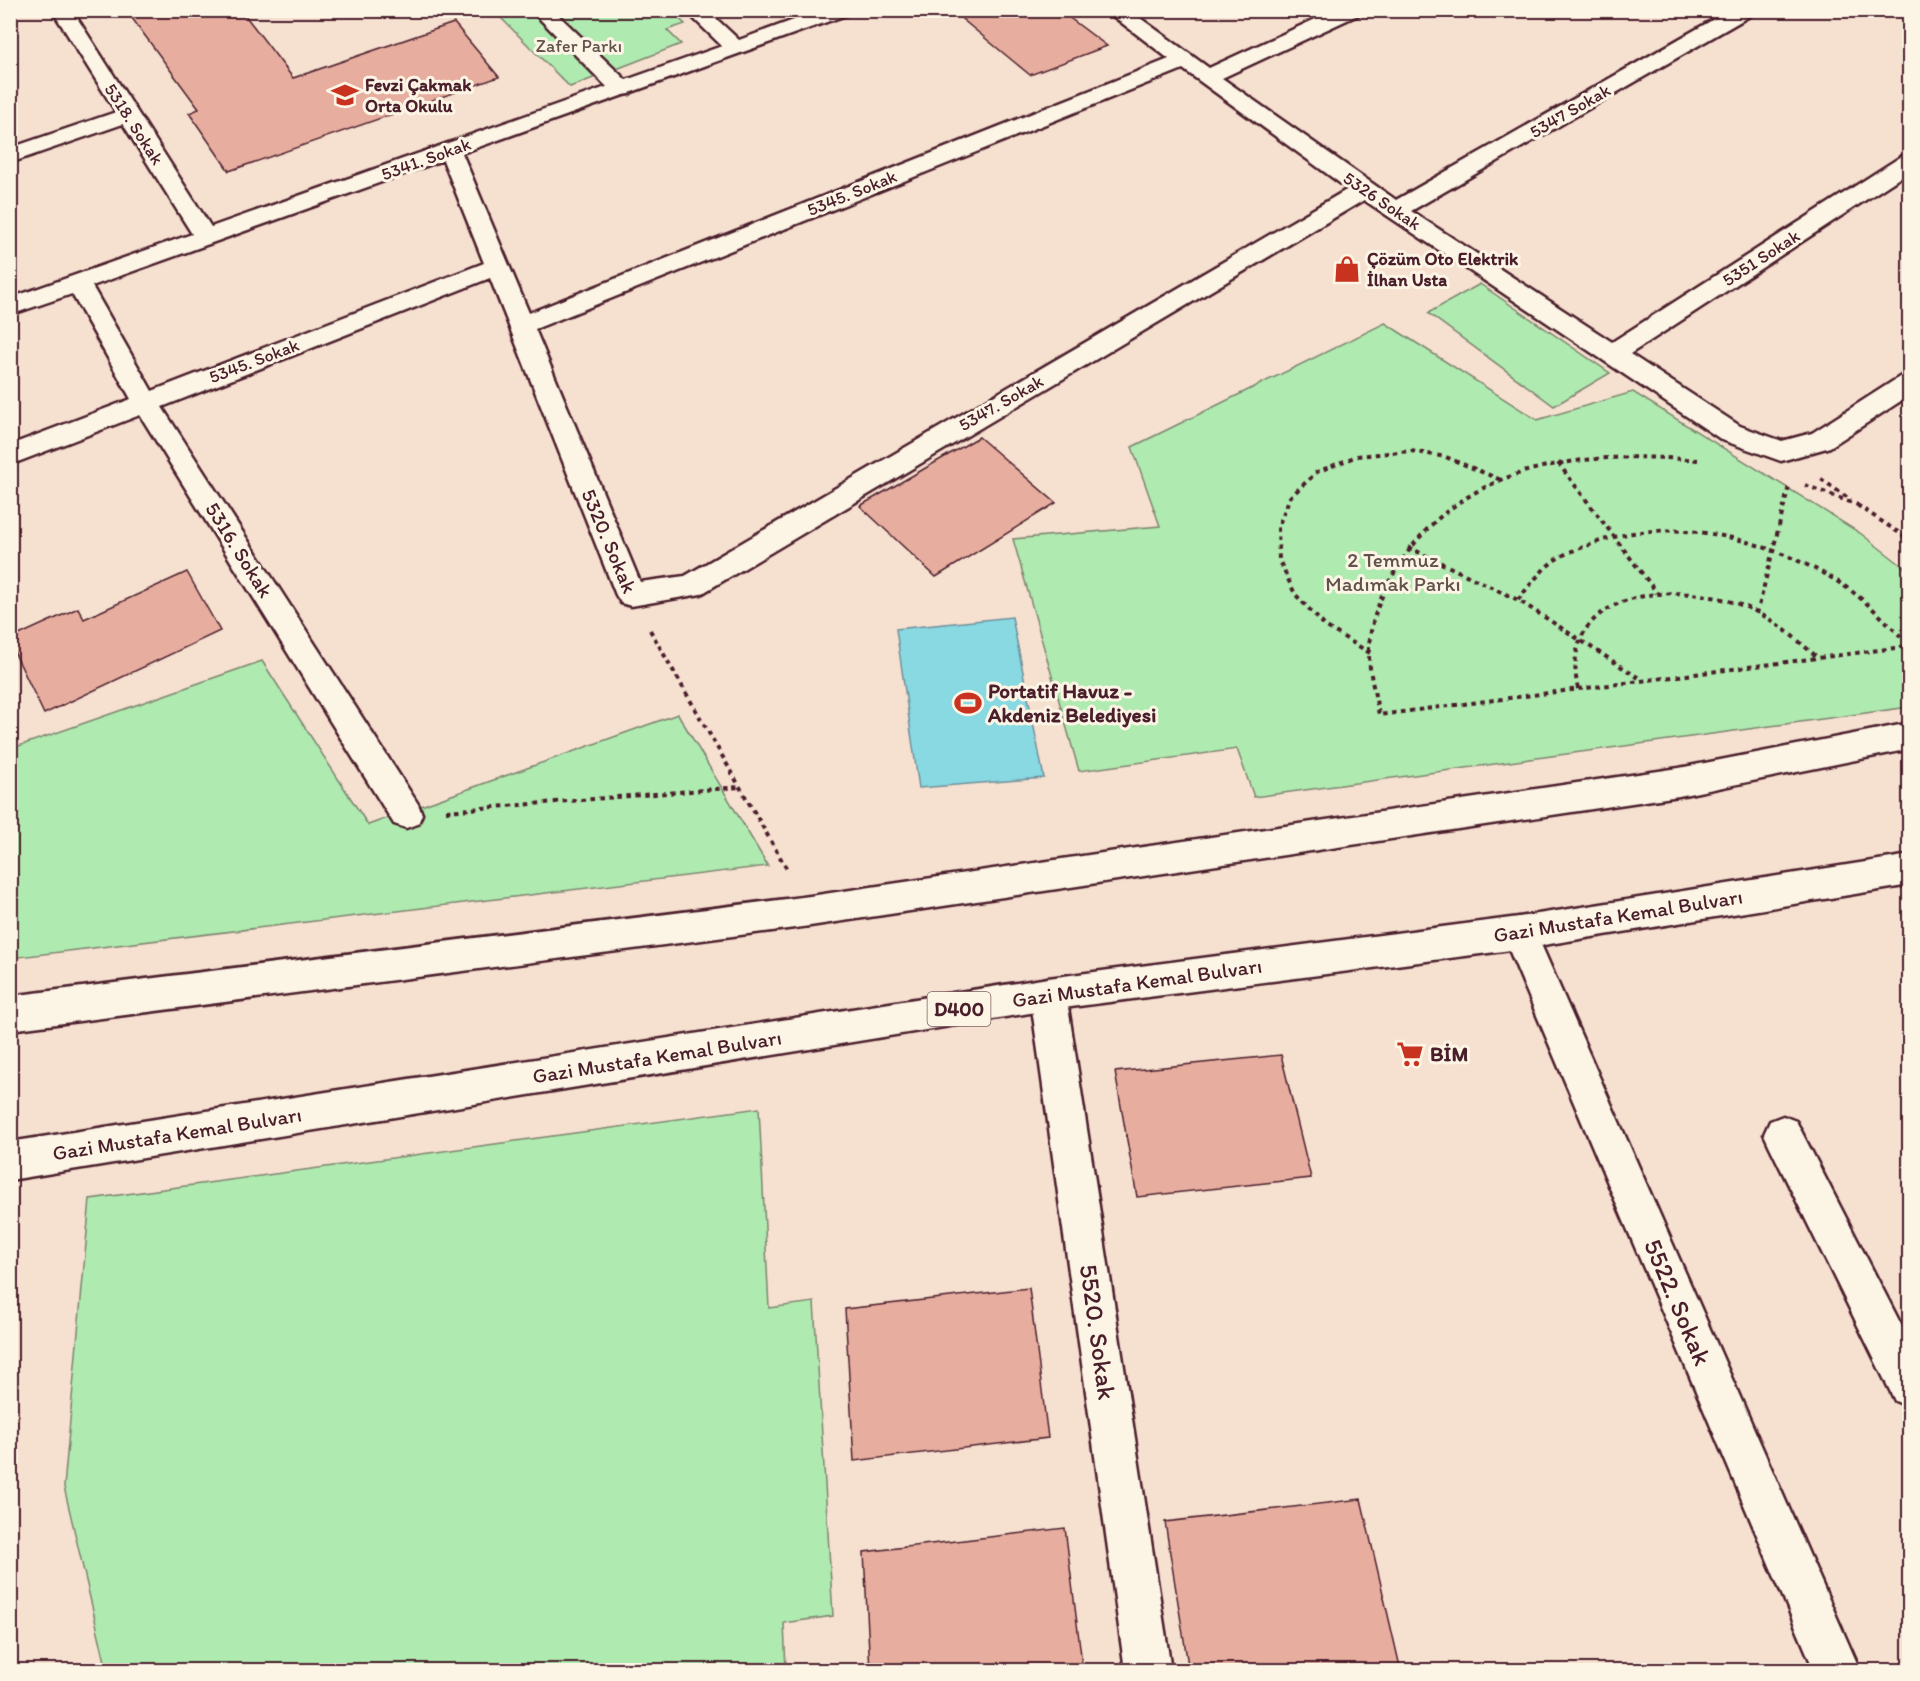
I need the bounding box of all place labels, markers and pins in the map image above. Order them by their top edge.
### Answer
place label: Fevzi Çakmak Orta Okulu [365,74,472,117]
school or university icon: Fevzi Çakmak Orta Okulu [330,80,360,110]
place label: Çözüm Oto Elektrik İlhan Usta [1367,248,1519,291]
shop icon: Çözüm Oto Elektrik İlhan Usta [1332,254,1362,284]
place label: Portatif Havuz - Akdeniz Belediyesi [987,678,1156,728]
sports icon: Portatif Havuz - Akdeniz Belediyesi [953,688,983,718]
supermarket icon: BİM [1395,1039,1425,1069]
place label: BİM [1430,1041,1468,1066]

